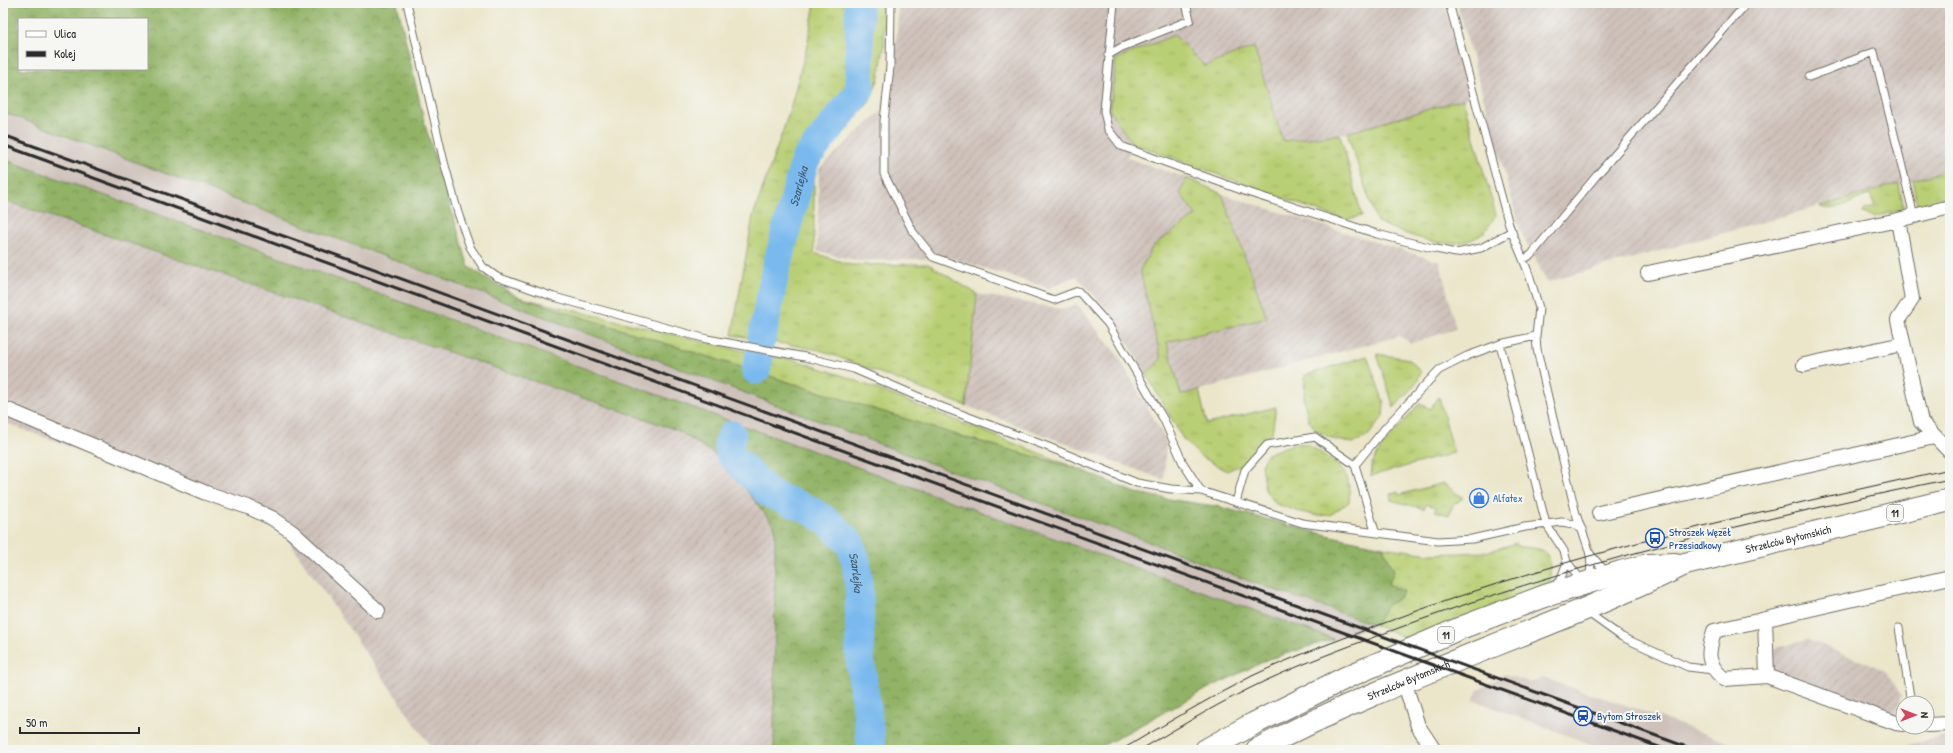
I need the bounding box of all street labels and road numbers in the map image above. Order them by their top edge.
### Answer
road number: 11 [1887,505,1903,521]
street label: Strzelców Bytomskich [1744,522,1833,556]
road number: 11 [1438,627,1454,643]
street label: Strzelców Bytomskich [1365,657,1452,703]

